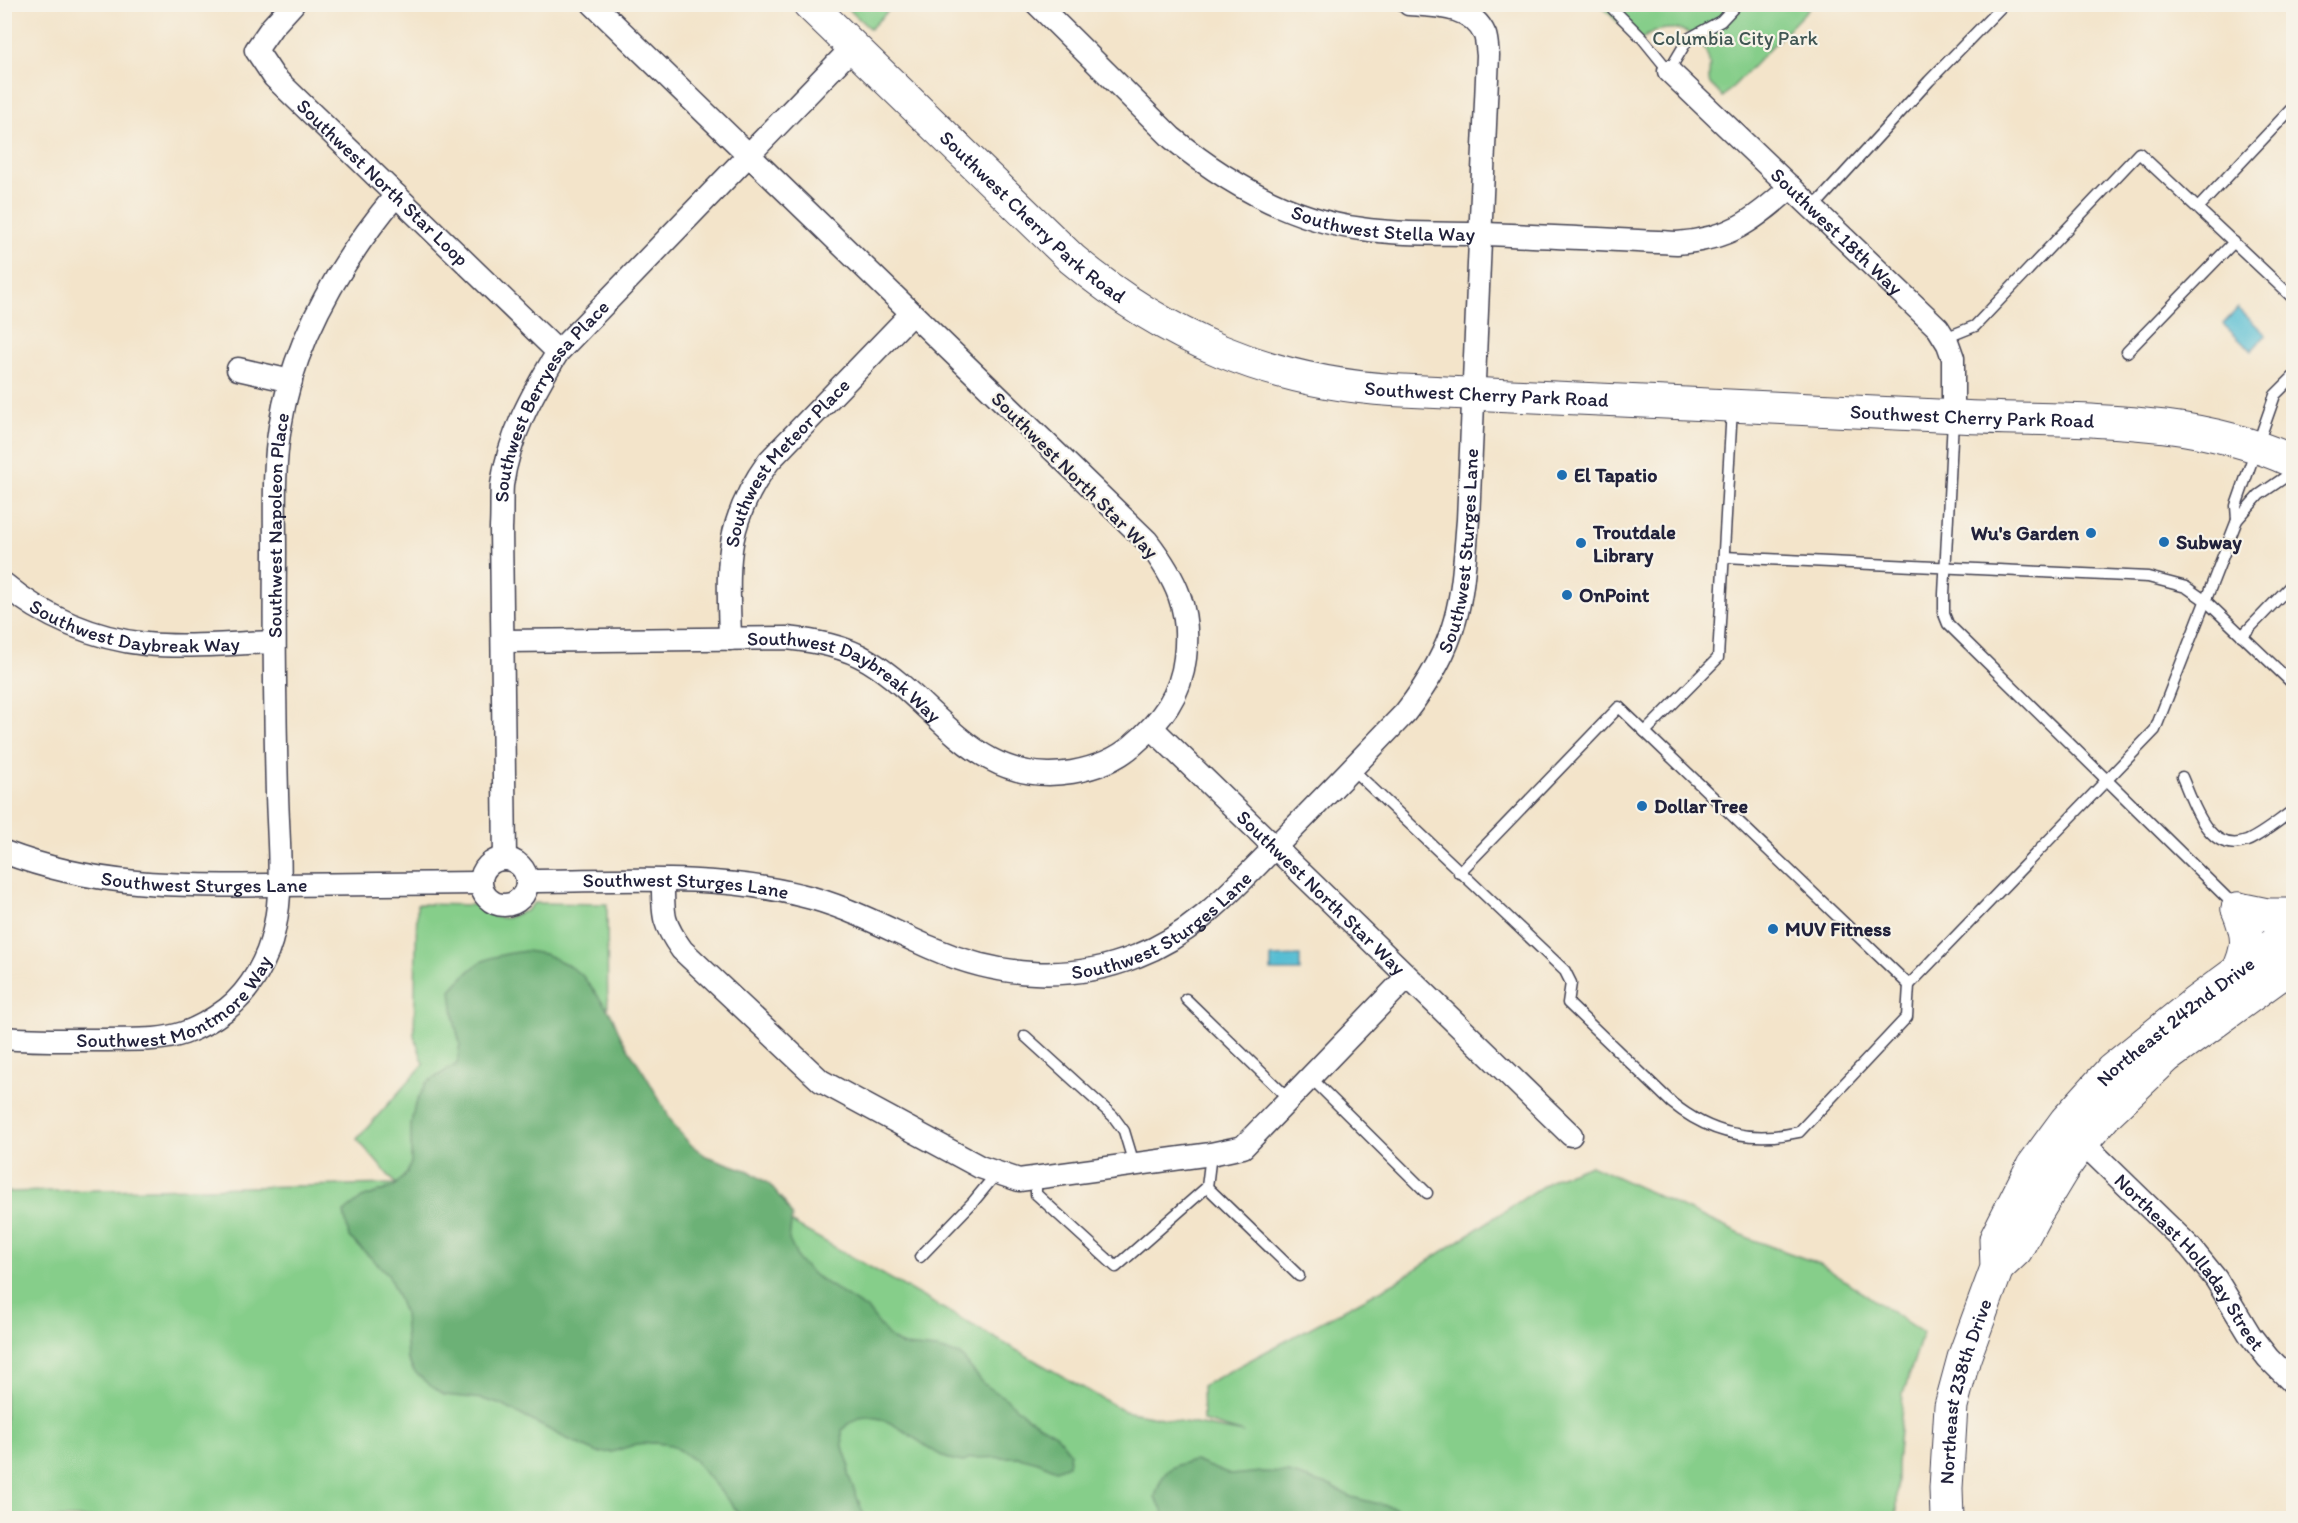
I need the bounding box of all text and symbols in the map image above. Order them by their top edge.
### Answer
park label: Columbia City Park [1652,26,1819,50]
street label: Southwest North Star Loop [292,94,474,271]
street label: Southwest Cherry Park Road [935,125,1131,308]
street label: Southwest 18th Way [1766,163,1908,300]
street label: Southwest Stella Way [1288,200,1476,246]
street label: Southwest Berryessa Place [489,295,614,503]
street label: Southwest Meteor Place [719,373,855,549]
street label: Southwest Cherry Park Road [1363,376,1609,412]
street label: Southwest North Star Way [987,387,1164,564]
street label: Southwest Cherry Park Road [1849,399,2095,433]
street label: Southwest Napoleon Place [263,411,294,638]
street label: Southwest Sturges Lane [1432,448,1483,657]
place label: El Tapatio [1574,463,1657,488]
marker: El Tapatio [1555,468,1569,482]
place label: Troutdale Library [1592,520,1676,568]
place label: Wu's Garden [1971,521,2080,545]
marker: Wu's Garden [2084,526,2098,540]
place label: Subway [2176,530,2242,555]
marker: Subway [2157,535,2171,549]
marker: Troutdale Library [1574,536,1588,550]
place label: OnPoint [1579,583,1650,607]
marker: OnPoint [1560,588,1574,602]
street label: Southwest Daybreak Way [25,594,241,658]
street label: Southwest Daybreak Way [747,626,947,728]
place label: Dollar Tree [1654,794,1748,818]
marker: Dollar Tree [1635,799,1649,813]
street label: Southwest North Star Way [1232,805,1411,980]
street label: Southwest Sturges Lane [99,866,308,897]
street label: Southwest Sturges Lane [1070,866,1257,984]
street label: Southwest Sturges Lane [582,868,791,904]
place label: MUV Fitness [1785,917,1891,941]
marker: MUV Fitness [1766,922,1780,936]
street label: Southwest Montmore Way [76,951,277,1052]
street label: Northeast 242nd Drive [2091,951,2259,1091]
street label: Northeast Holladay Street [2110,1168,2270,1355]
street label: Northeast 238th Drive [1934,1295,1997,1485]

